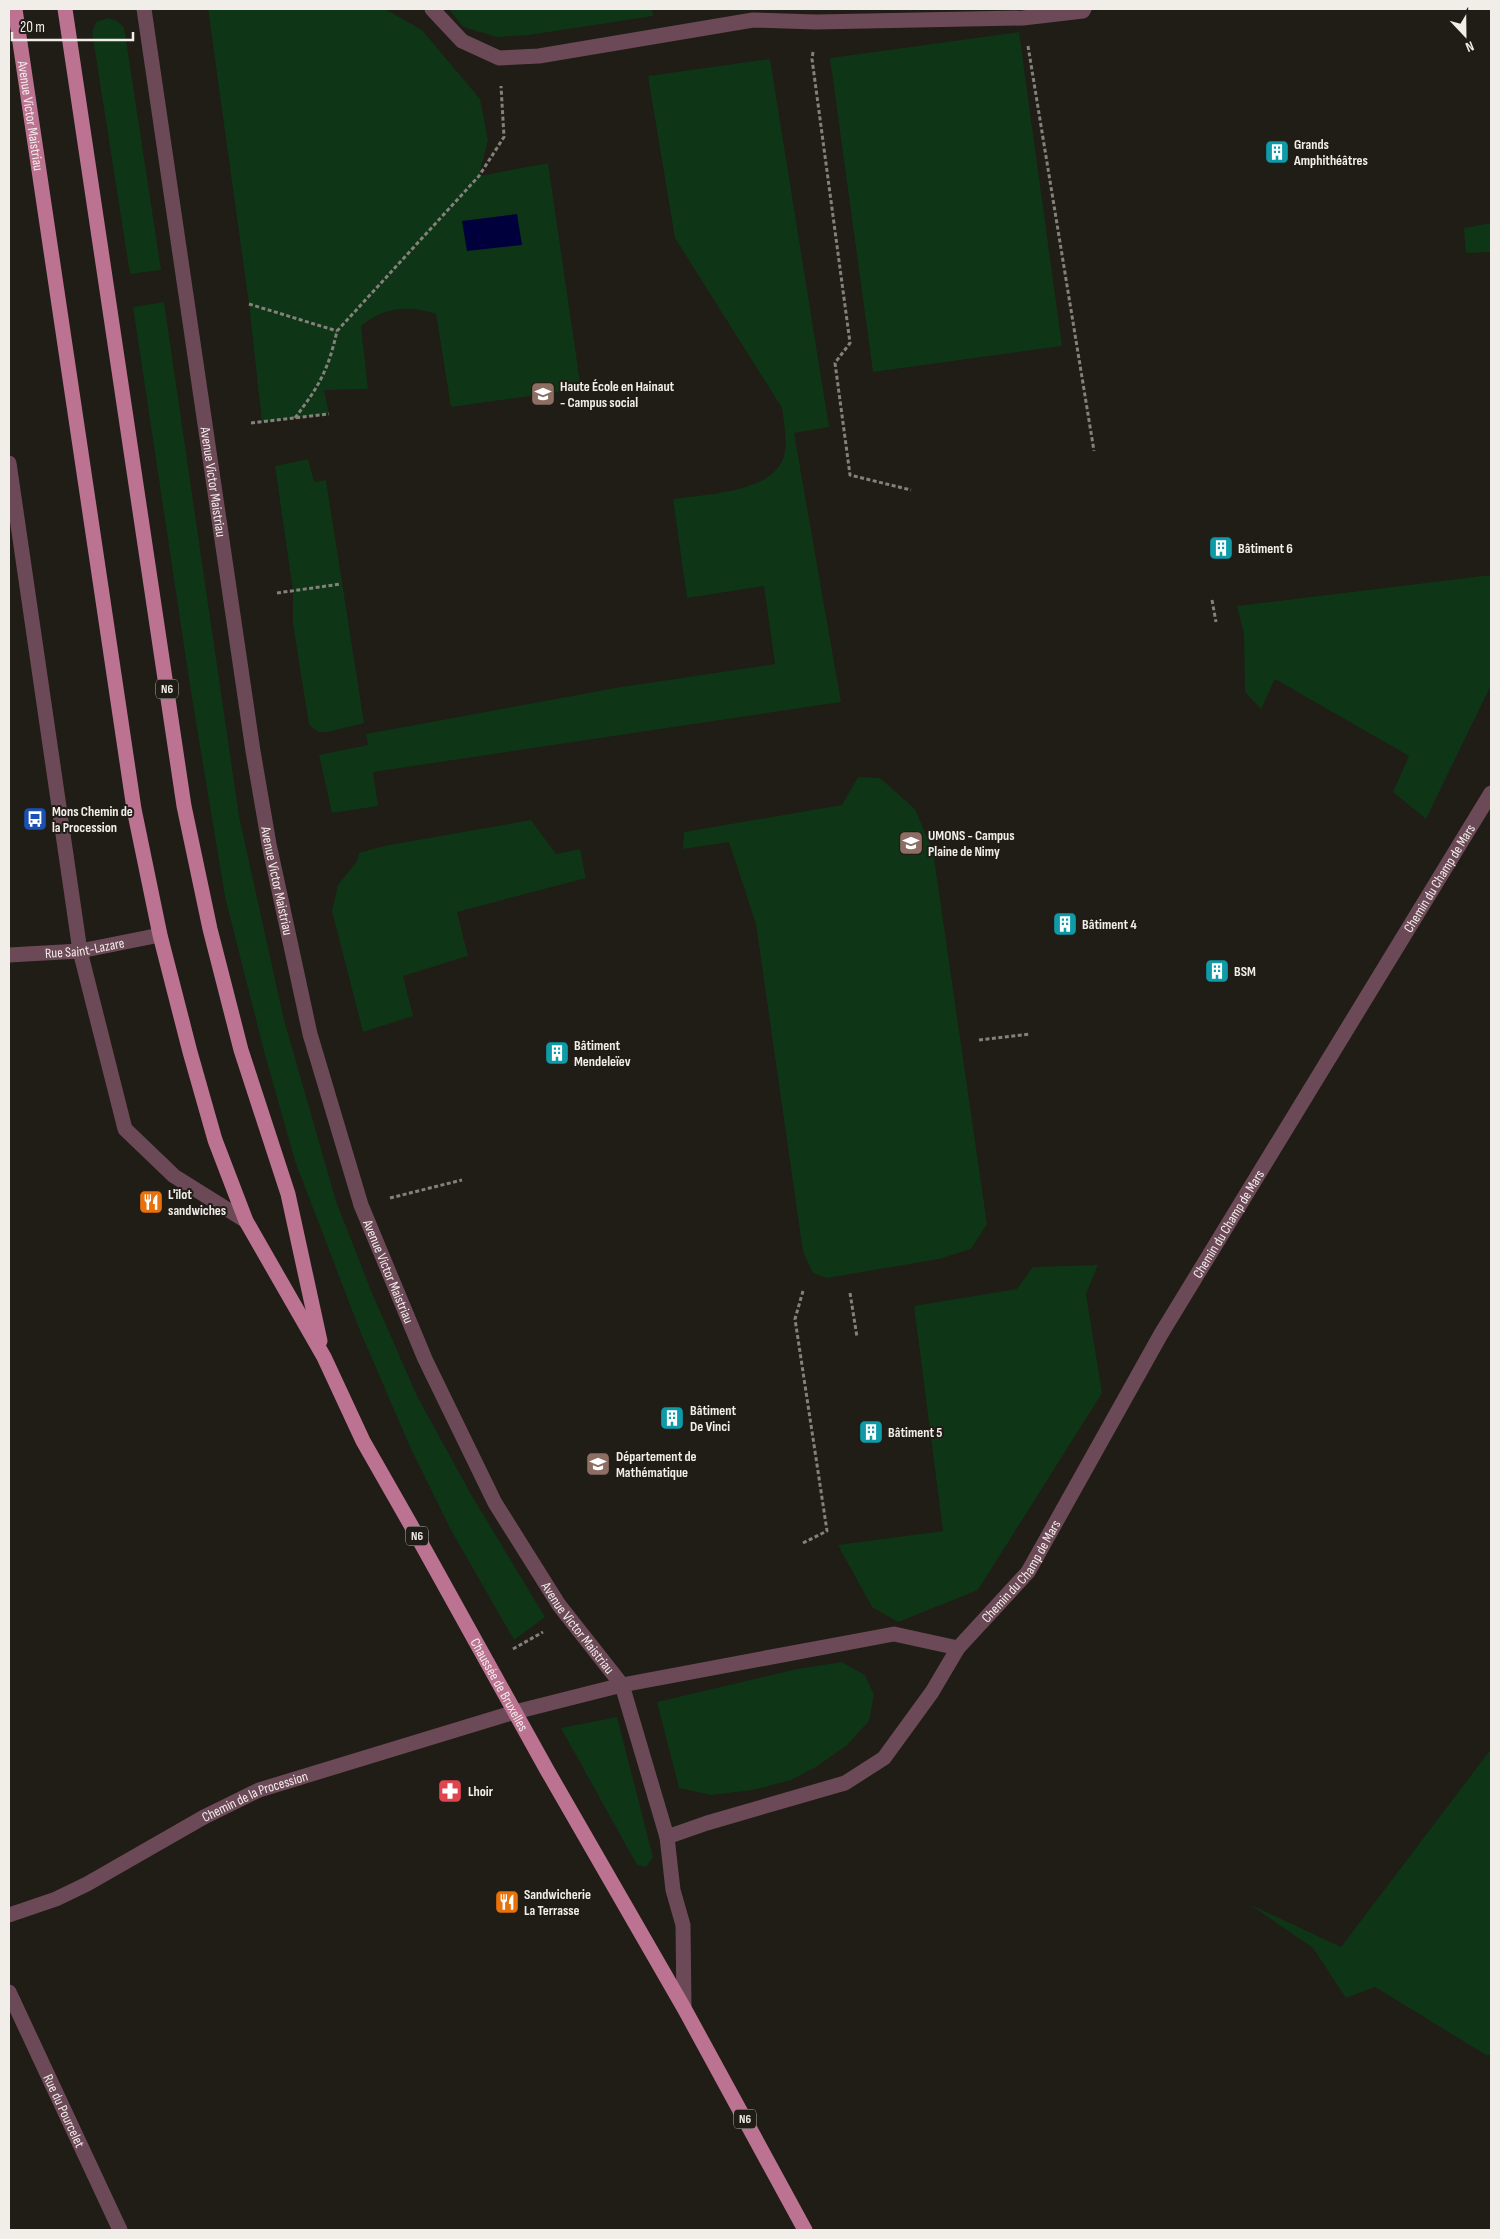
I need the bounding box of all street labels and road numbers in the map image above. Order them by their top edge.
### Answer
street label: Avenue Victor Maistriau [14,59,47,172]
street label: Avenue Victor Maistriau [196,425,229,538]
road number: N6 [156,680,178,699]
street label: Chemin du Champ de Mars [1400,821,1479,936]
street label: Avenue Victor Maistriau [257,824,296,937]
street label: Rue Saint-Lazare [44,934,126,962]
street label: Chemin du Champ de Mars [1189,1167,1268,1281]
street label: Avenue Victor Maistriau [359,1216,417,1326]
street label: Chemin du Champ de Mars [978,1517,1064,1626]
road number: N6 [406,1526,428,1545]
street label: Avenue Victor Maistriau [537,1578,618,1677]
street label: Chaussée de Bruxelles [466,1635,532,1734]
street label: Chemin de la Procession [199,1768,310,1826]
street label: Rue du Pourcelet [39,2071,88,2150]
road number: N6 [734,2110,756,2128]

